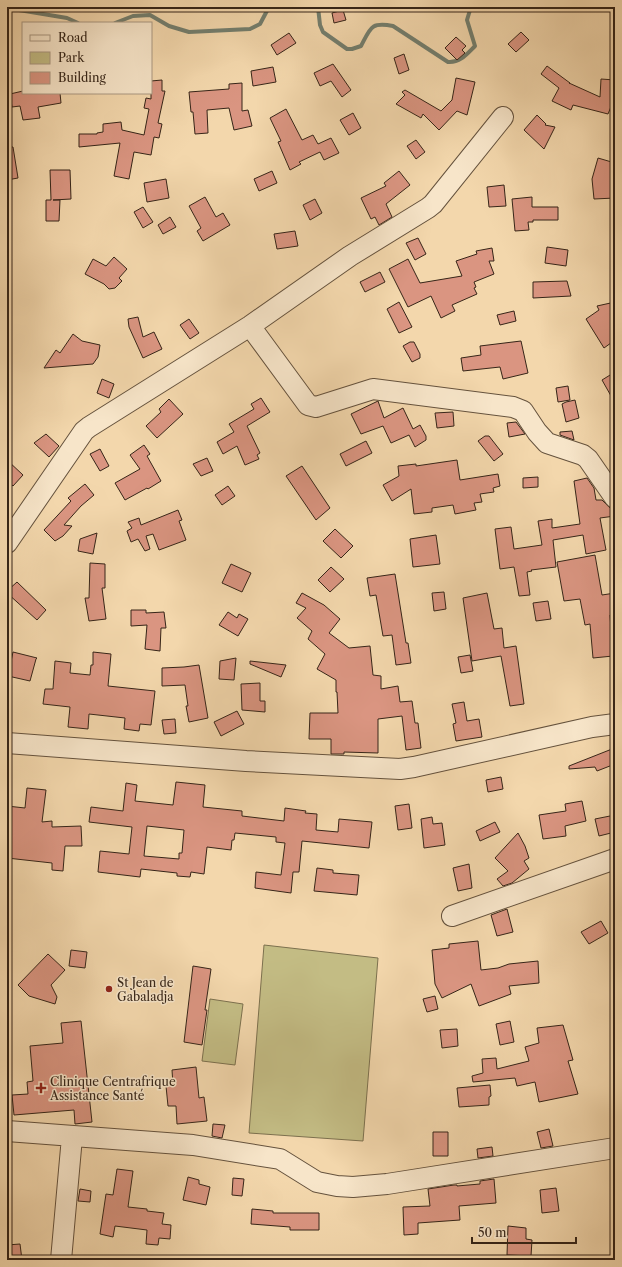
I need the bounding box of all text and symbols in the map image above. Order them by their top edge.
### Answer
legend [22,22,152,94]
text: Road [58,30,88,45]
text: Park [58,50,85,65]
text: Building [58,70,106,85]
place label: St Jean de Gabaladja [117,975,174,1004]
marker: St Jean de Gabaladja [104,984,114,994]
place label: Clinique Centrafrique Assistance Santé [49,1074,176,1103]
marker: Clinique Centrafrique Assistance Santé [35,1082,47,1094]
scale bar [472,1219,576,1245]
text: 50 m [478,1225,507,1240]

